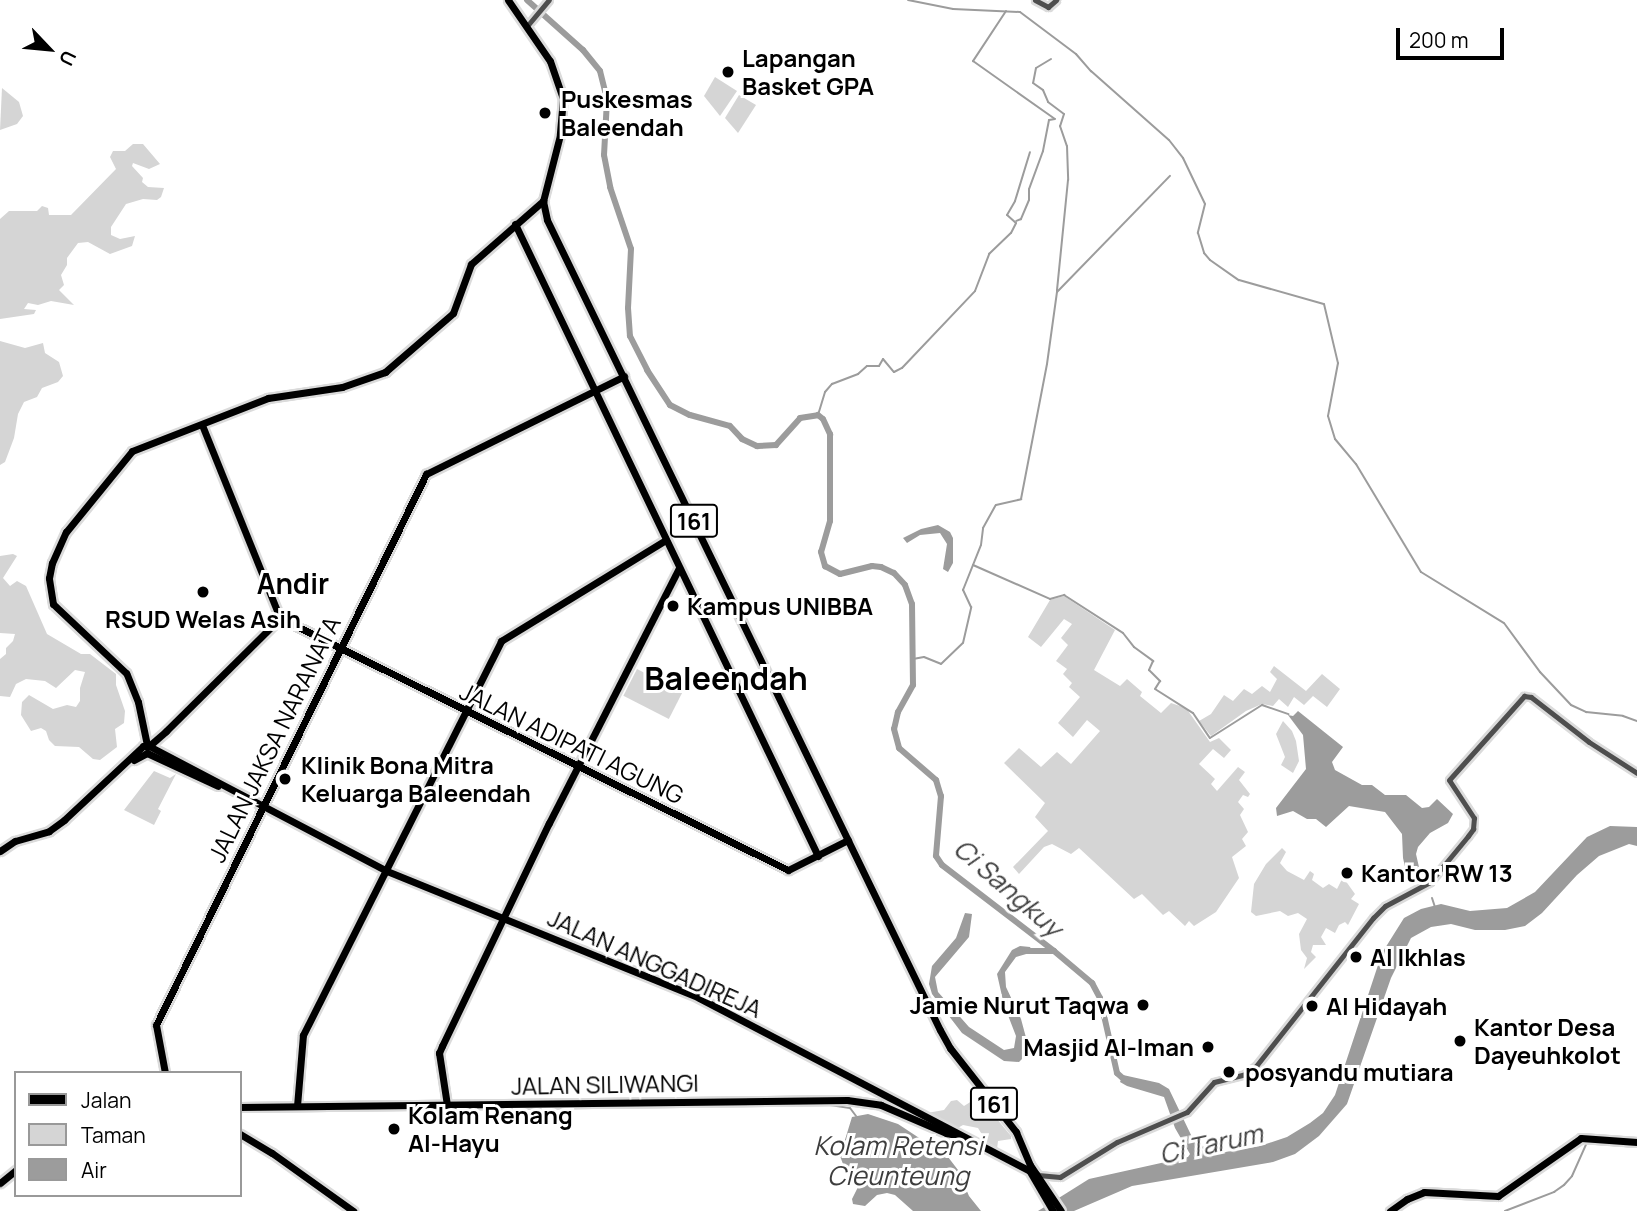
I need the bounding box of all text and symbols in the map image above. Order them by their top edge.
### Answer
north arrow [14,14,84,84]
scale bar [1399,14,1508,58]
text: 200 m [1409,26,1469,54]
place label: Lapangan Basket GPA [742,44,874,100]
text: U [53,46,83,70]
marker: Lapangan Basket GPA [720,64,736,80]
place label: Puskesmas Baleendah [561,85,693,141]
marker: Puskesmas Baleendah [535,103,555,123]
road number: 161 [670,502,718,540]
district label: Andir [257,566,329,600]
marker: RSUD Welas Asih [193,582,213,602]
place label: Kampus UNIBBA [687,592,873,620]
marker: Kampus UNIBBA [665,598,681,614]
place label: RSUD Welas Asih [105,605,301,633]
street label: JALAN JAKSA NARANATA [202,611,346,867]
district label: Baleendah [644,659,808,697]
street label: JALAN ADIPATI AGUNG [456,676,688,810]
place label: Klinik Bona Mitra Keluarga Baleendah [301,751,531,807]
marker: Klinik Bona Mitra Keluarga Baleendah [275,769,295,789]
water label: Ci Sangkuy [947,833,1069,943]
place label: Kantor RW 13 [1361,859,1513,887]
marker: Kantor RW 13 [1339,865,1355,881]
street label: JALAN ANGGADIREJA [544,903,766,1023]
place label: Al Ikhlas [1370,943,1466,971]
marker: Al Ikhlas [1348,949,1364,965]
place label: Jamie Nurut Taqwa [910,991,1129,1019]
place label: Al Hidayah [1326,992,1447,1020]
marker: Jamie Nurut Taqwa [1135,997,1151,1013]
marker: Al Hidayah [1304,998,1320,1014]
place label: Kantor Desa Dayeuhkolot [1474,1013,1621,1069]
place label: Masjid Al-Iman [1023,1033,1194,1061]
marker: Kantor Desa Dayeuhkolot [1452,1033,1468,1049]
marker: Masjid Al-Iman [1200,1039,1216,1055]
place label: posyandu mutiara [1245,1058,1454,1086]
marker: posyandu mutiara [1219,1062,1239,1082]
street label: JALAN SILIWANGI [511,1068,699,1100]
legend [14,1071,242,1197]
road number: 161 [970,1084,1018,1124]
text: Jalan [81,1086,131,1114]
place label: Kolam Renang Al-Hayu [408,1101,573,1157]
water label: Ci Tarum [1156,1118,1266,1170]
text: Taman [81,1121,146,1149]
marker: Kolam Renang Al-Hayu [386,1121,402,1137]
water label: Kolam Retensi Cieunteung [814,1130,982,1192]
text: Air [81,1156,107,1184]

